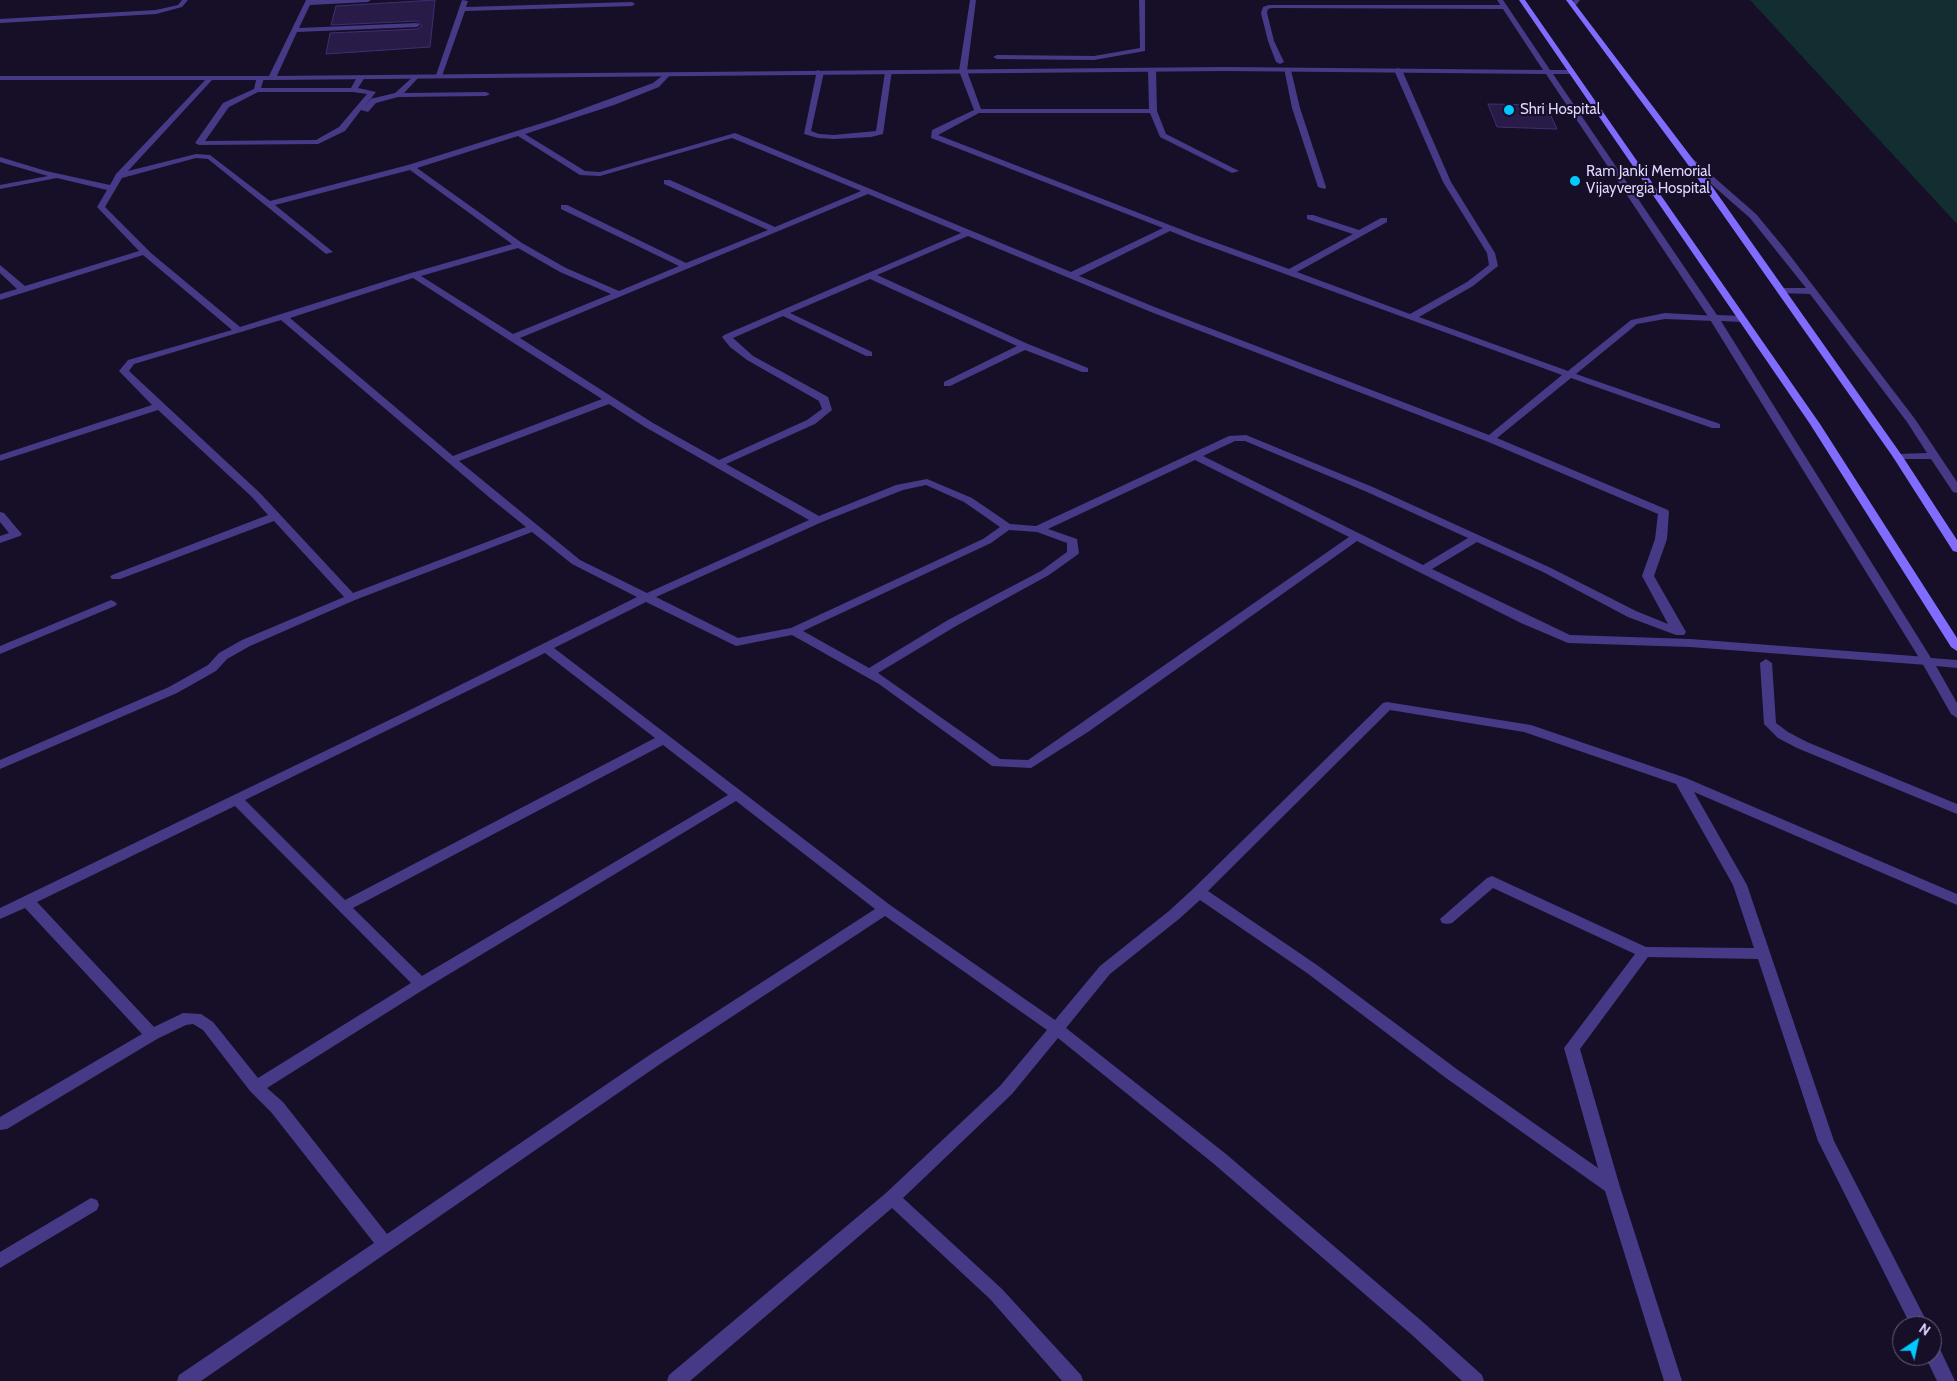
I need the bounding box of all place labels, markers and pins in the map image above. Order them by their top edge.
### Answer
place label: Shri Hospital [1520,101,1600,119]
marker: Shri Hospital [1502,103,1516,117]
place label: Ram Janki Memorial Vijayvergia Hospital [1586,163,1711,198]
marker: Ram Janki Memorial Vijayvergia Hospital [1568,174,1582,188]

